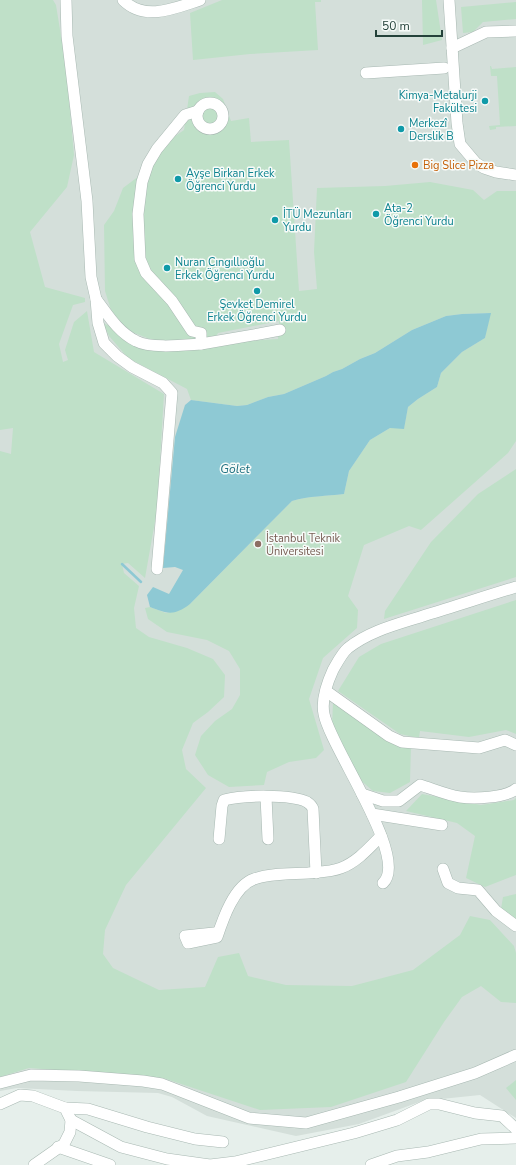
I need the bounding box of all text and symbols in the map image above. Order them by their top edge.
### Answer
scale bar [376,12,442,38]
text: 50 m [382,18,410,34]
place label: Kimya-Metalurji Fakültesi [399,88,477,116]
marker: Kimya-Metalurji Fakültesi [480,96,490,106]
place label: Merkezî Derslik B [409,116,454,144]
marker: Merkezî Derslik B [396,124,406,134]
place label: Big Slice Pizza [423,158,494,173]
marker: Big Slice Pizza [410,160,420,170]
place label: Ayşe Birkan Erkek Öğrenci Yurdu [186,166,275,194]
marker: Ayşe Birkan Erkek Öğrenci Yurdu [173,174,183,184]
place label: Ata-2 Öğrenci Yurdu [384,201,454,229]
place label: İTÜ Mezunları Yurdu [282,207,352,235]
marker: Ata-2 Öğrenci Yurdu [371,209,381,219]
marker: İTÜ Mezunları Yurdu [270,215,280,225]
place label: Nuran Cıngıllıoğlu Erkek Öğrenci Yurdu [175,255,275,283]
marker: Nuran Cıngıllıoğlu Erkek Öğrenci Yurdu [162,263,172,273]
marker: Şevket Demirel Erkek Öğrenci Yurdu [252,286,262,296]
place label: Şevket Demirel Erkek Öğrenci Yurdu [207,297,307,325]
water label: Gölet [220,461,251,477]
place label: İstanbul Teknik Üniversitesi [266,531,341,559]
marker: İstanbul Teknik Üniversitesi [253,539,263,549]

